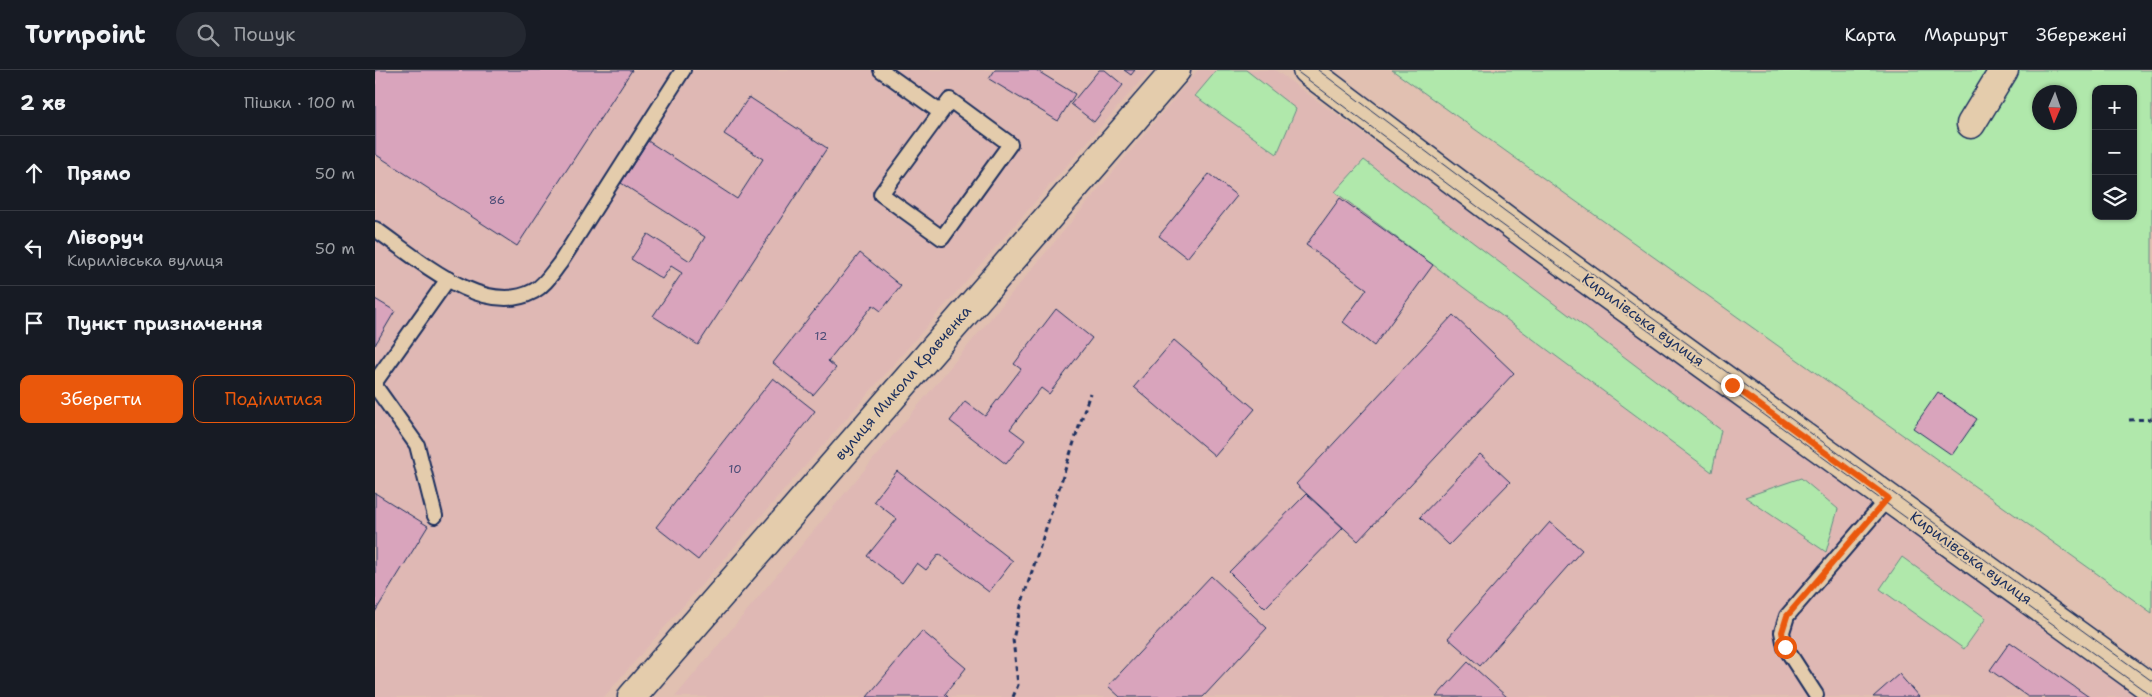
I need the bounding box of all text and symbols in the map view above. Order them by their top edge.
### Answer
search box [176,12,526,57]
text: Turnpoint [25,19,146,51]
icon: search [194,21,222,49]
text: Пошук [234,22,295,47]
text: Карта [1844,23,1896,47]
text: Маршрут [1924,23,2008,47]
text: Збережені [2036,23,2127,47]
north arrow [2032,85,2077,130]
map controls [2092,85,2137,220]
button: + [2092,85,2137,130]
text: 2 хв [20,89,66,117]
text: Пішки · 100 m [244,92,355,113]
button: − [2092,130,2137,175]
icon: ahead [20,159,48,187]
text: Прямо [67,161,131,186]
text: 50 m [315,163,355,184]
button: layers [2092,175,2137,220]
house number: 86 [489,192,505,208]
text: Ліворуч [67,225,143,250]
icon: left [20,234,48,262]
text: 50 m [315,238,355,259]
text: Кирилівська вулиця [67,250,224,271]
street label: Кирилівська вулиця [1578,269,1708,371]
street label: вулиця Миколи Кравченка [830,301,976,465]
icon: arrive [20,309,48,337]
text: Пункт призначення [67,311,263,336]
house number: 12 [815,328,827,344]
route end [1721,374,1744,397]
button: Зберегти [20,375,183,423]
button: Поділитися [193,375,355,423]
house number: 10 [728,461,742,477]
street label: Кирилівська вулиця [1906,507,2036,609]
route start [1774,636,1797,659]

